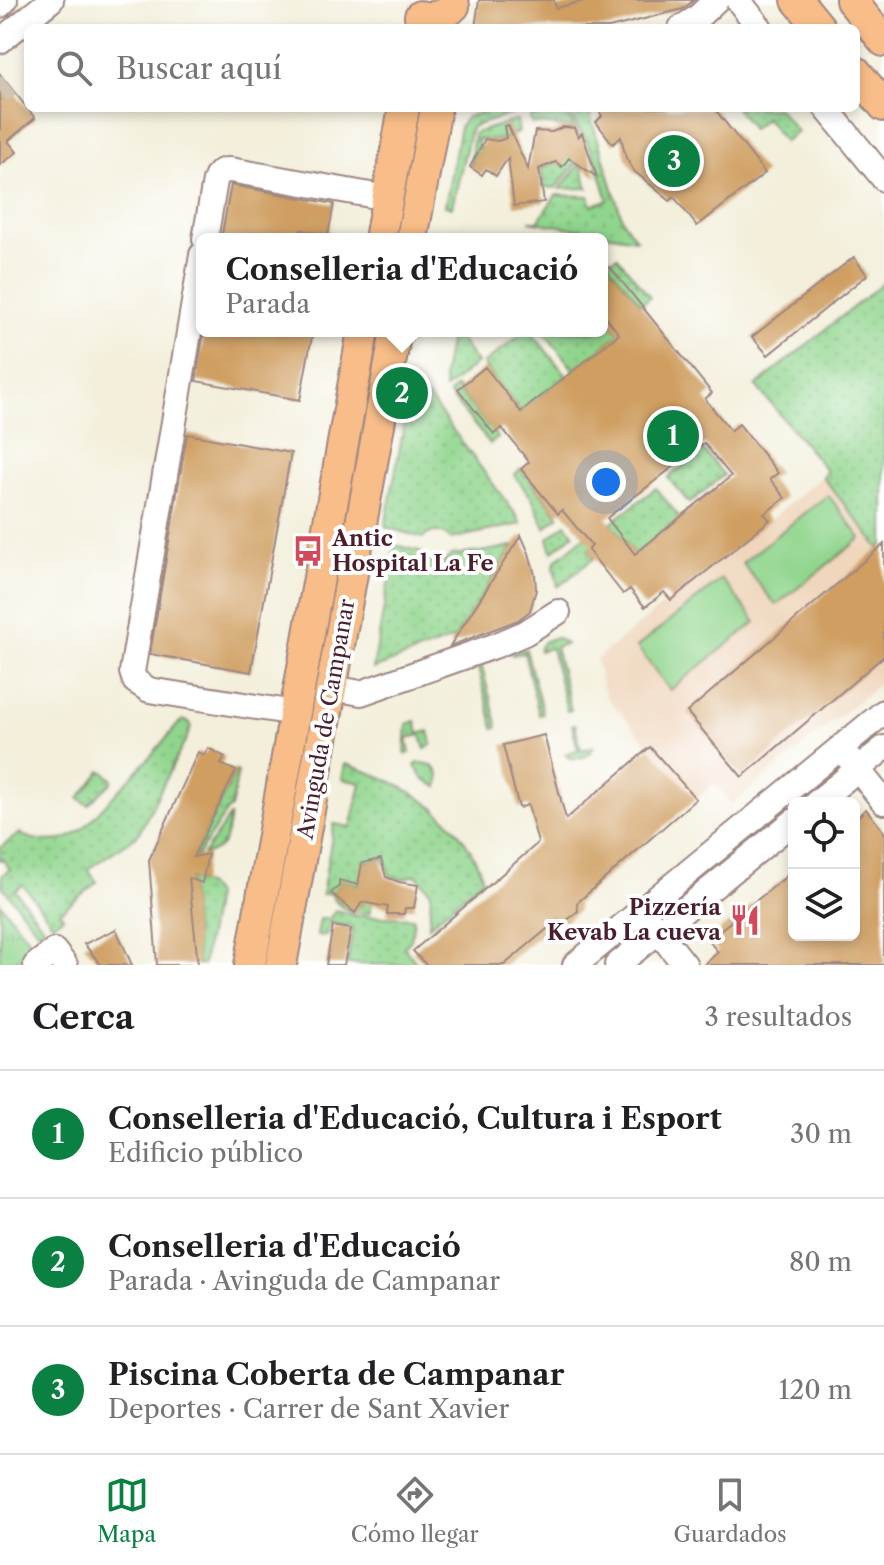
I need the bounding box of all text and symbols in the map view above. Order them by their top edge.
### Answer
search box [24,24,860,112]
icon: search [52,46,96,90]
text: Buscar aquí [116,50,282,87]
pin: 3 [648,131,700,191]
popup [196,233,608,337]
text: Conselleria d'Educació [226,251,578,288]
text: Parada [226,288,310,320]
pin: 2 [376,363,428,423]
pin: 1 [647,406,699,466]
your location [586,462,626,502]
place label: Antic Hospital La Fe [331,525,494,577]
bus stop icon: Antic Hospital La Fe [291,534,325,568]
street label: Avinguda de Campanar [291,597,360,842]
map controls [788,797,860,941]
button: locate [788,797,860,869]
button: layers [788,869,860,941]
place label: Pizzería Kevab La cueva [547,894,721,946]
restaurant icon: Pizzería Kevab La cueva [728,903,762,937]
text: Cerca [32,996,134,1038]
text: 3 resultados [705,1001,852,1033]
text: Conselleria d'Educació, Cultura i Esport [108,1100,722,1137]
text: 1 [52,1118,64,1150]
text: 30 m [790,1118,852,1150]
text: Edificio público [108,1137,303,1169]
text: Conselleria d'Educació [108,1228,461,1265]
text: 2 [50,1246,66,1278]
text: 80 m [789,1246,852,1278]
text: Parada · Avinguda de Campanar [108,1265,500,1297]
text: Piscina Coberta de Campanar [108,1356,564,1393]
text: 3 [51,1374,65,1406]
text: 120 m [778,1374,852,1406]
text: Deportes · Carrer de Sant Xavier [108,1393,509,1425]
tab: Mapa [97,1473,156,1548]
tab: Cómo llegar [351,1473,479,1548]
tab: Guardados [673,1473,787,1548]

